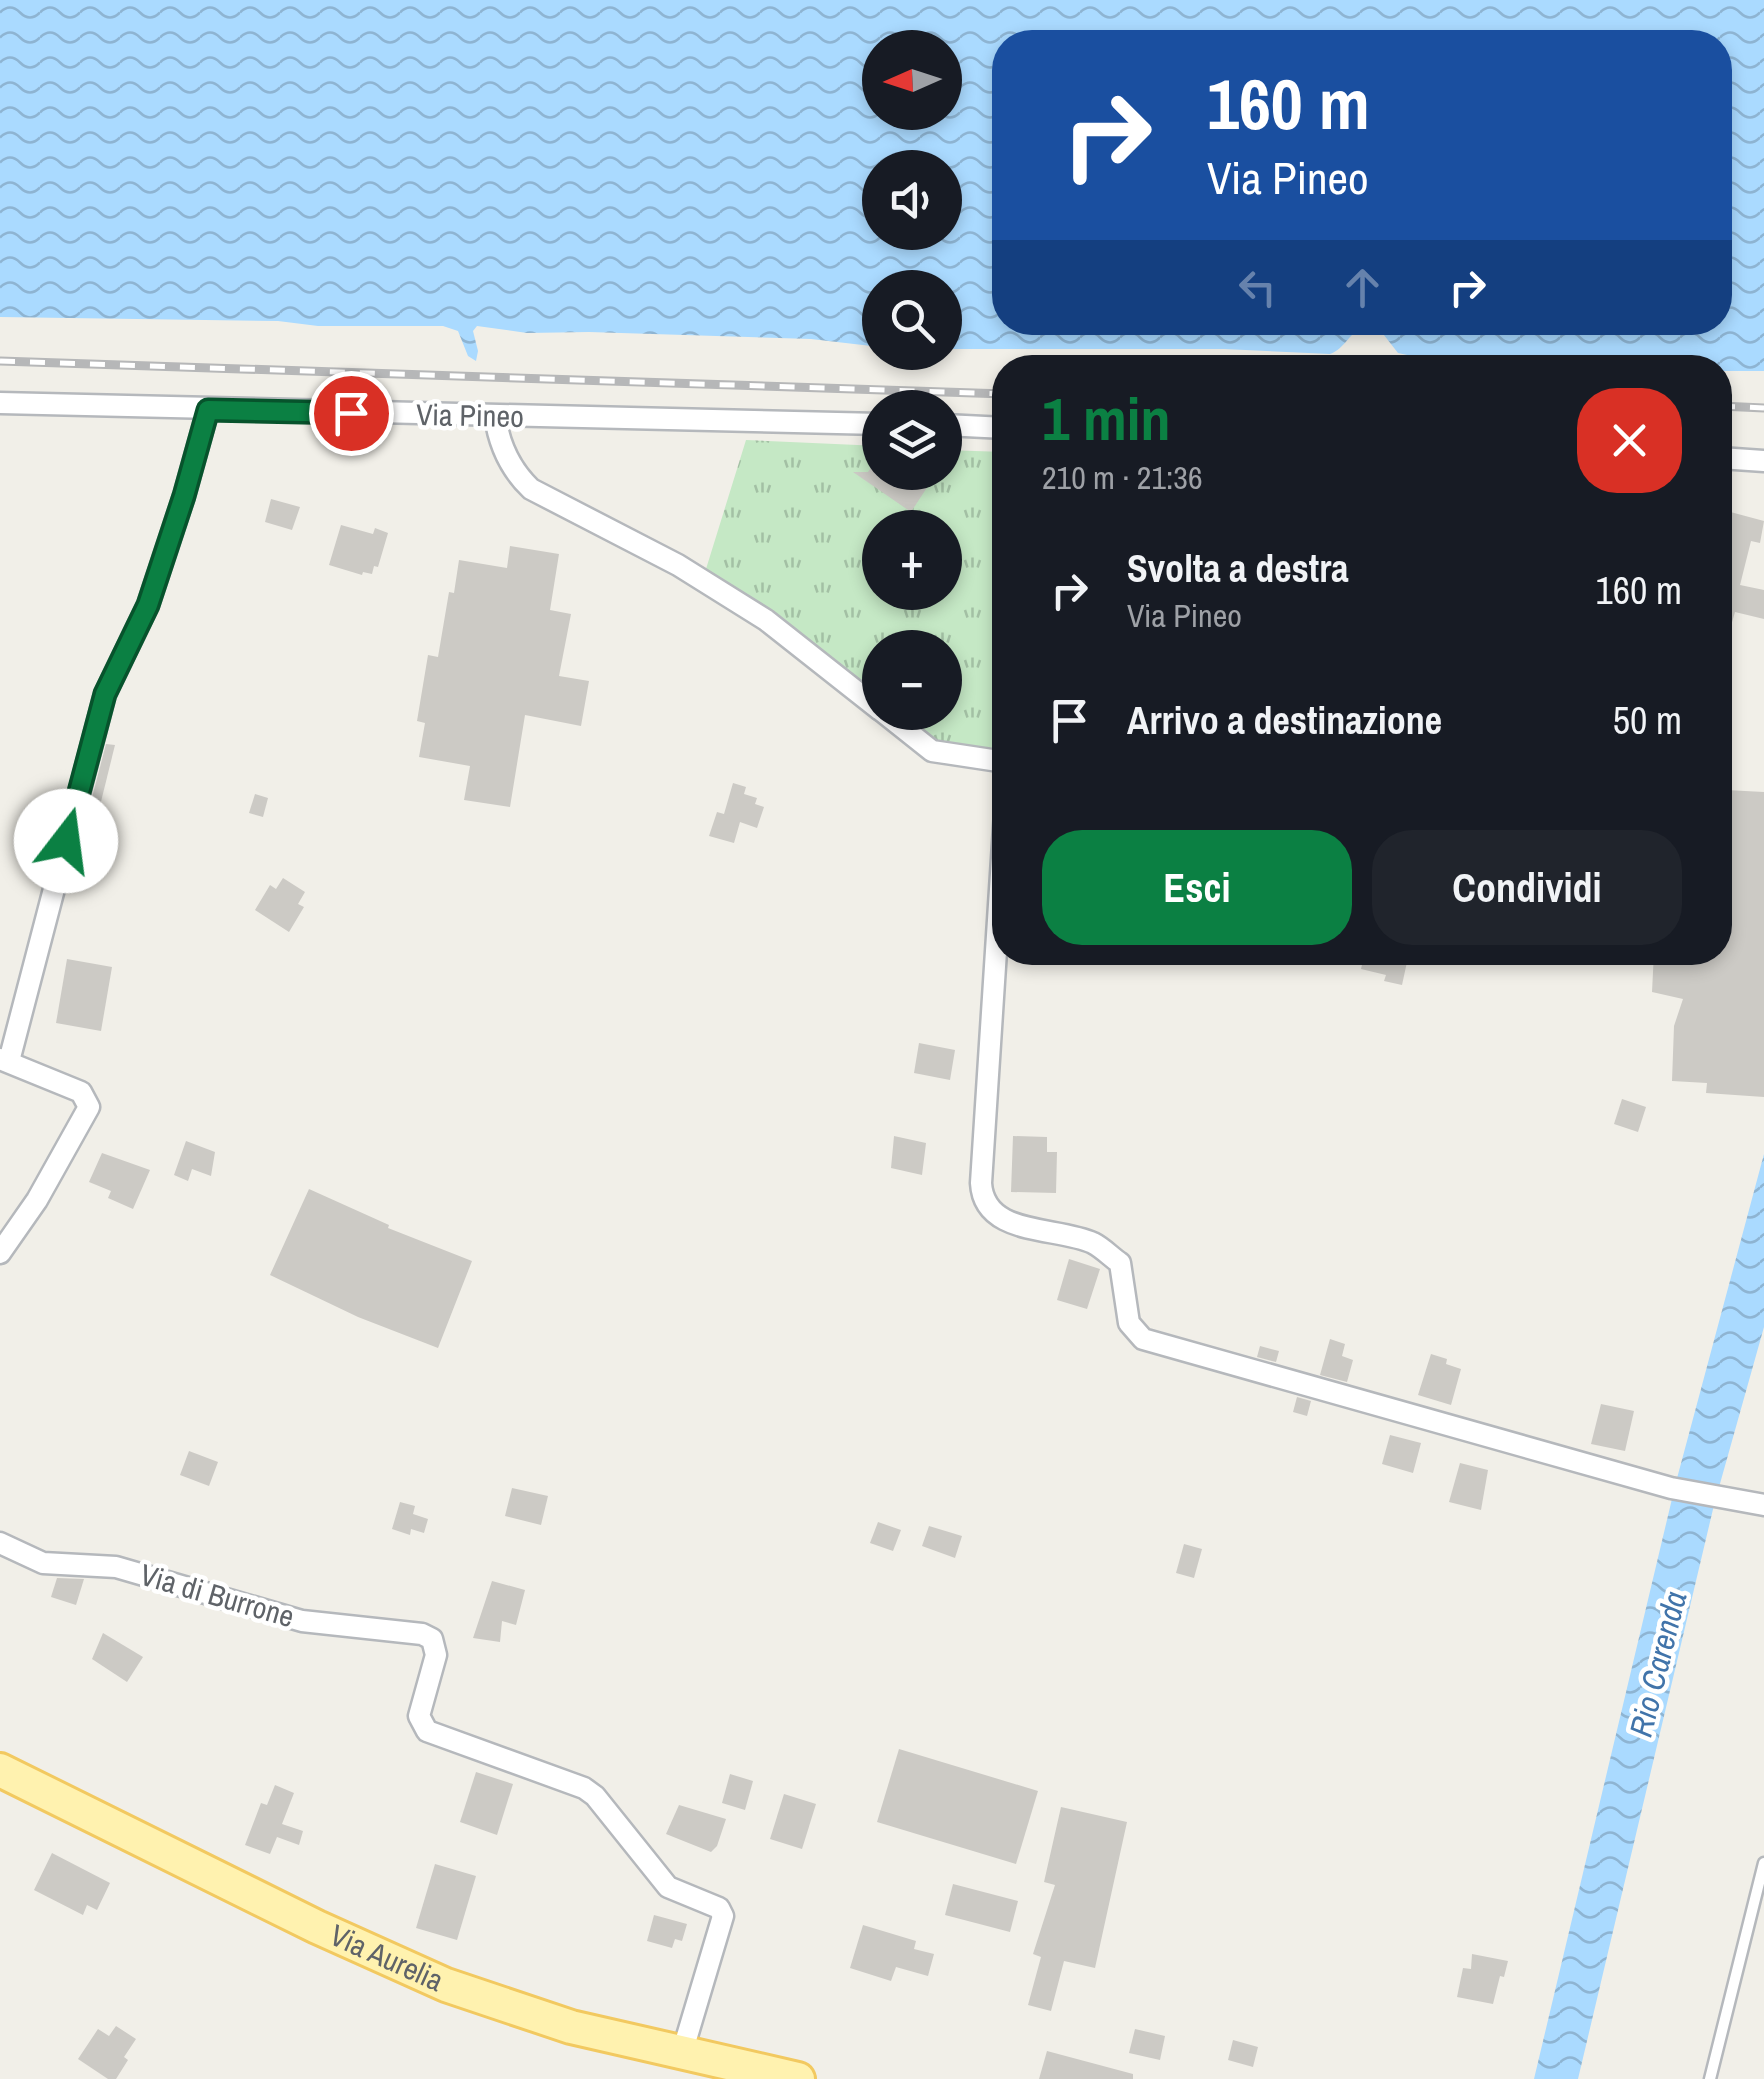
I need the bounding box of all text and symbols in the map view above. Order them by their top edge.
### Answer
north arrow [862,30,962,130]
map controls [862,30,962,730]
text: 160 m [1207,57,1370,151]
icon: right [1042,70,1172,200]
text: Via Pineo [1207,147,1368,208]
button: sound [862,150,962,250]
icon: left [1230,260,1285,315]
icon: ahead [1335,260,1390,315]
icon: right [1440,260,1495,315]
button: search [862,270,962,370]
pin [309,371,394,456]
text: 1 min [1042,378,1171,459]
icon: arrive [324,386,379,441]
button: close [1577,388,1682,493]
button: layers [862,390,962,490]
street label: Via Pineo [416,394,524,436]
text: 210 m · 21:36 [1042,456,1202,499]
button: + [862,510,962,610]
text: Svolta a destra [1127,543,1349,594]
icon: right [1042,563,1097,618]
text: 160 m [1595,565,1682,616]
text: Via Pineo [1127,594,1242,637]
button: − [862,630,962,730]
icon: arrive [1042,693,1097,748]
text: Arrivo a destinazione [1127,695,1442,746]
text: 50 m [1613,695,1682,746]
position arrow [14,789,118,893]
button: Esci [1042,830,1352,945]
button: Condividi [1372,830,1682,945]
street label: Via di Burrone [136,1554,299,1636]
water label: Rio Carenda [1619,1586,1696,1741]
street label: Via Aurelia [324,1915,450,2000]

